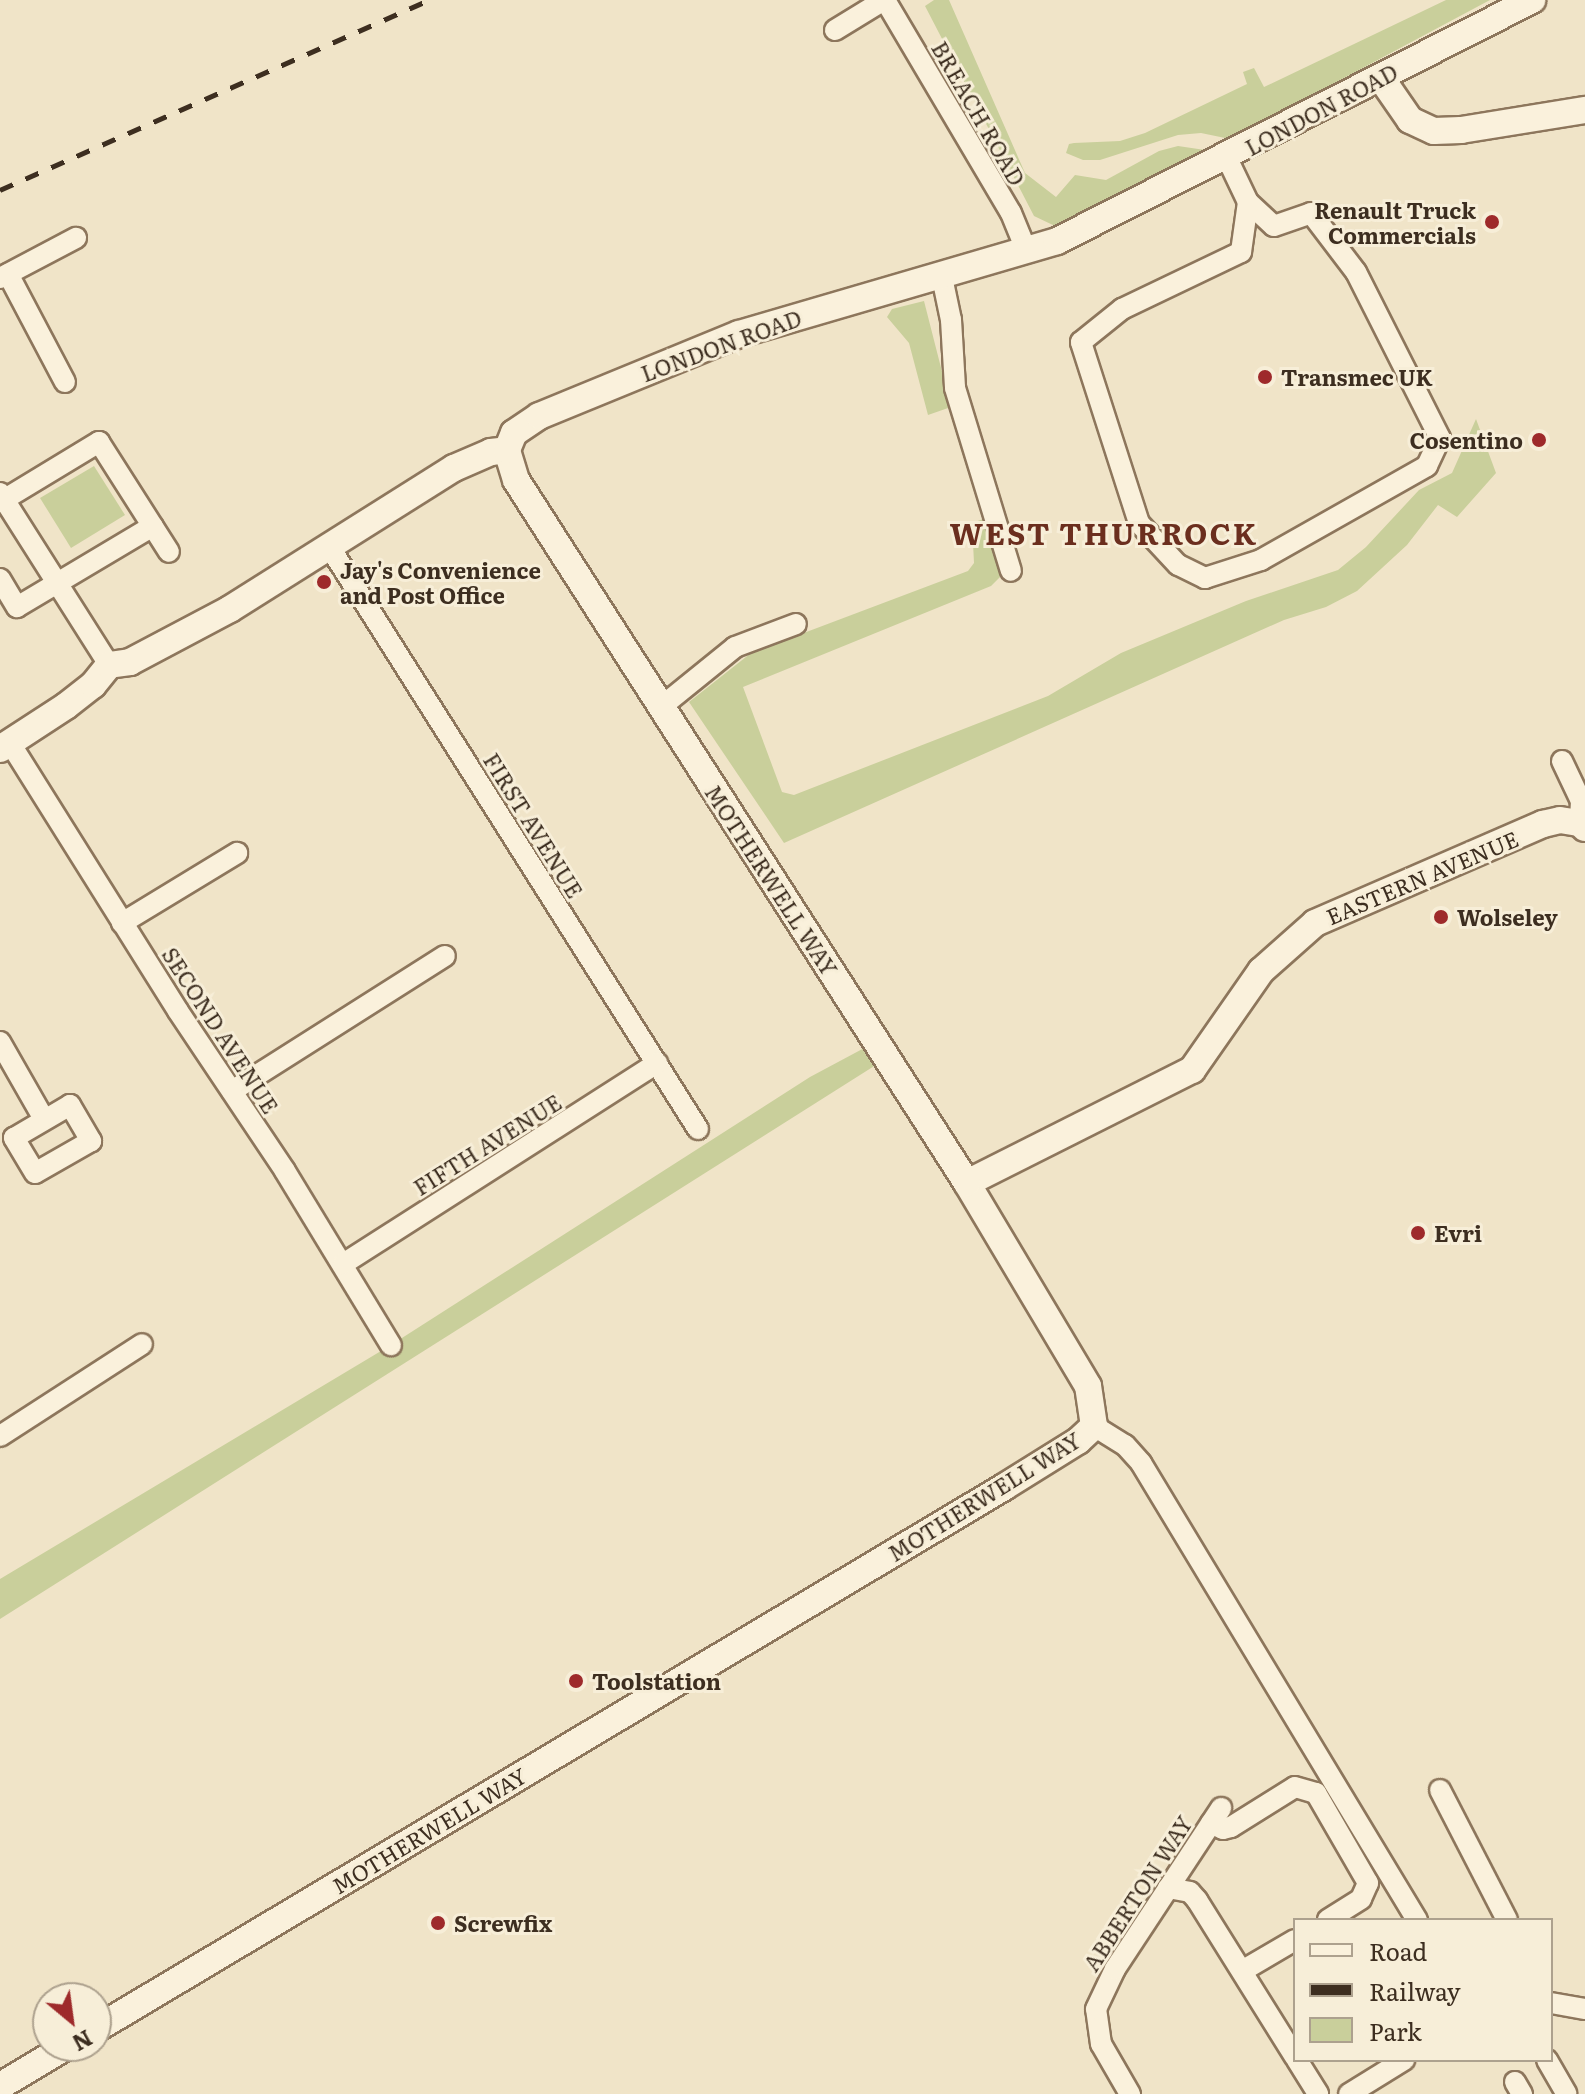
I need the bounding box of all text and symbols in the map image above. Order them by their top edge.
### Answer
street label: BREACH ROAD [927,36,1031,190]
street label: LONDON ROAD [1240,58,1402,160]
place label: Renault Truck Commercials [1314,196,1476,248]
marker: Renault Truck Commercials [1483,213,1501,231]
street label: LONDON ROAD [637,304,805,386]
place label: Transmec UK [1281,364,1433,390]
marker: Transmec UK [1256,368,1274,386]
place label: Cosentino [1410,427,1523,453]
marker: Cosentino [1530,431,1548,449]
district label: WEST THURROCK [950,514,1258,550]
place label: Jay's Convenience and Post Office [340,556,541,608]
marker: Jay's Convenience and Post Office [315,573,333,591]
street label: FIRST AVENUE [479,748,589,902]
street label: MOTHERWELL WAY [700,780,844,980]
street label: EASTERN AVENUE [1322,825,1522,929]
place label: Wolseley [1457,904,1558,930]
marker: Wolseley [1432,908,1450,926]
street label: SECOND AVENUE [157,942,285,1118]
street label: FIFTH AVENUE [408,1088,566,1200]
place label: Evri [1434,1220,1482,1246]
marker: Evri [1409,1224,1427,1242]
street label: MOTHERWELL WAY [883,1426,1085,1566]
place label: Toolstation [592,1668,721,1694]
marker: Toolstation [567,1672,585,1690]
street label: MOTHERWELL WAY [327,1761,531,1899]
street label: ABBERTON WAY [1077,1810,1197,1976]
place label: Screwfix [454,1910,552,1936]
marker: Screwfix [429,1914,447,1932]
legend [1293,1918,1553,2062]
text: Road [1369,1933,1427,1968]
text: Railway [1369,1973,1461,2008]
north arrow [32,1982,112,2062]
text: Park [1369,2013,1422,2048]
text: N [67,2023,99,2061]

